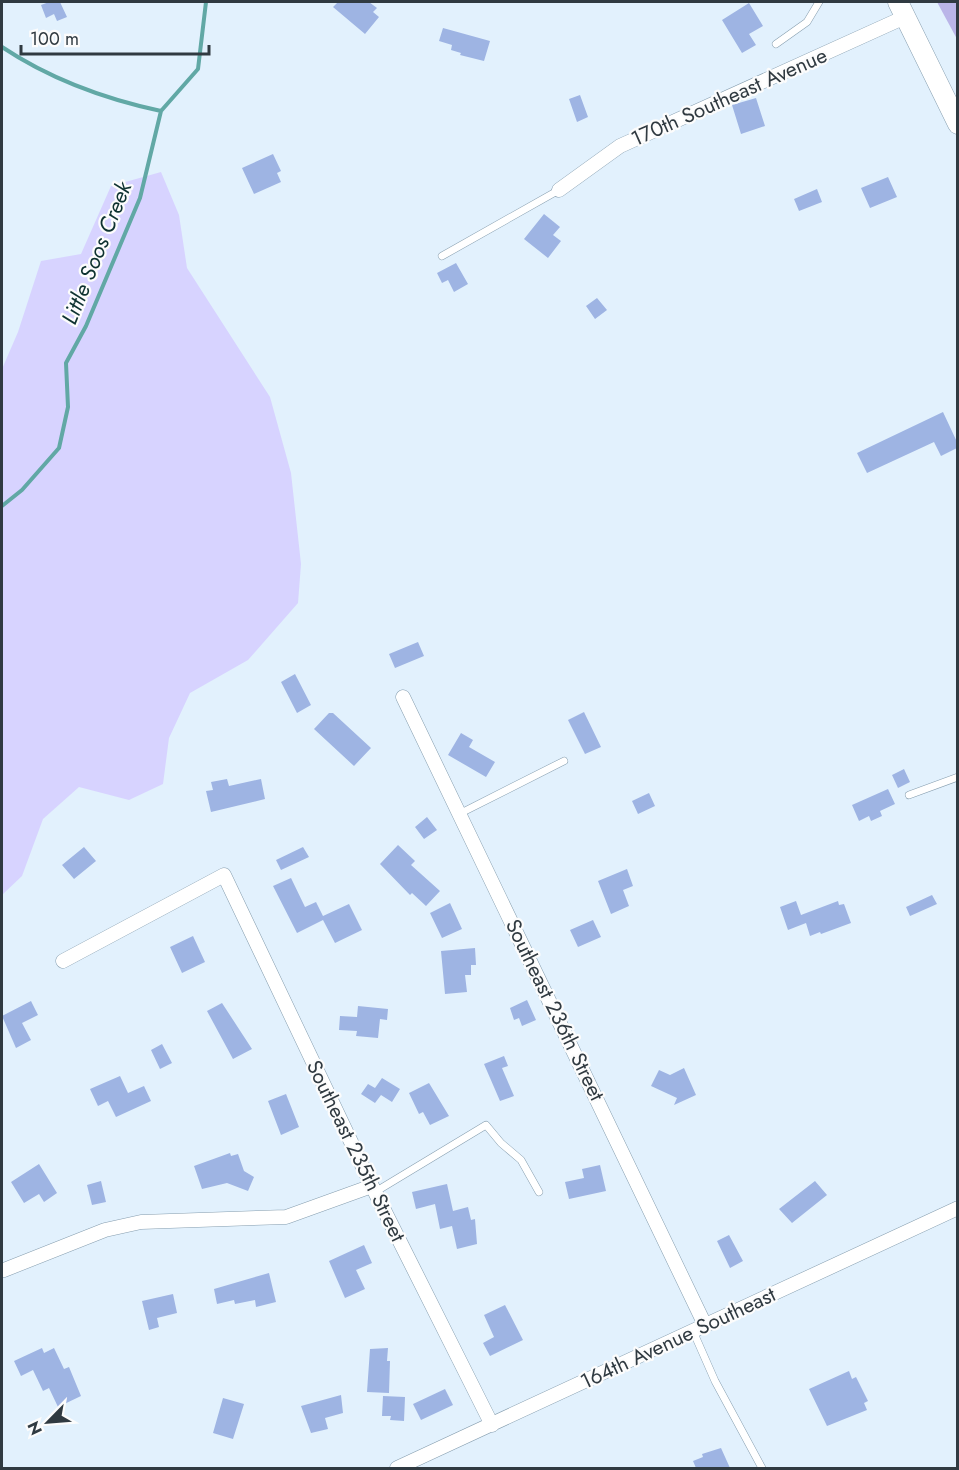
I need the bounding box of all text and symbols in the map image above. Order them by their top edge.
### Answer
scale bar [21,18,208,56]
text: 100 m [30,26,79,52]
street label: 170th Southeast Avenue [626,40,832,154]
water label: Little Soos Creek [53,175,140,329]
street label: Southeast 236th Street [498,914,612,1106]
street label: Southeast 235th Street [299,1055,413,1247]
street label: 164th Avenue Southeast [575,1280,781,1396]
north arrow [18,1392,78,1452]
text: N [22,1418,48,1439]

